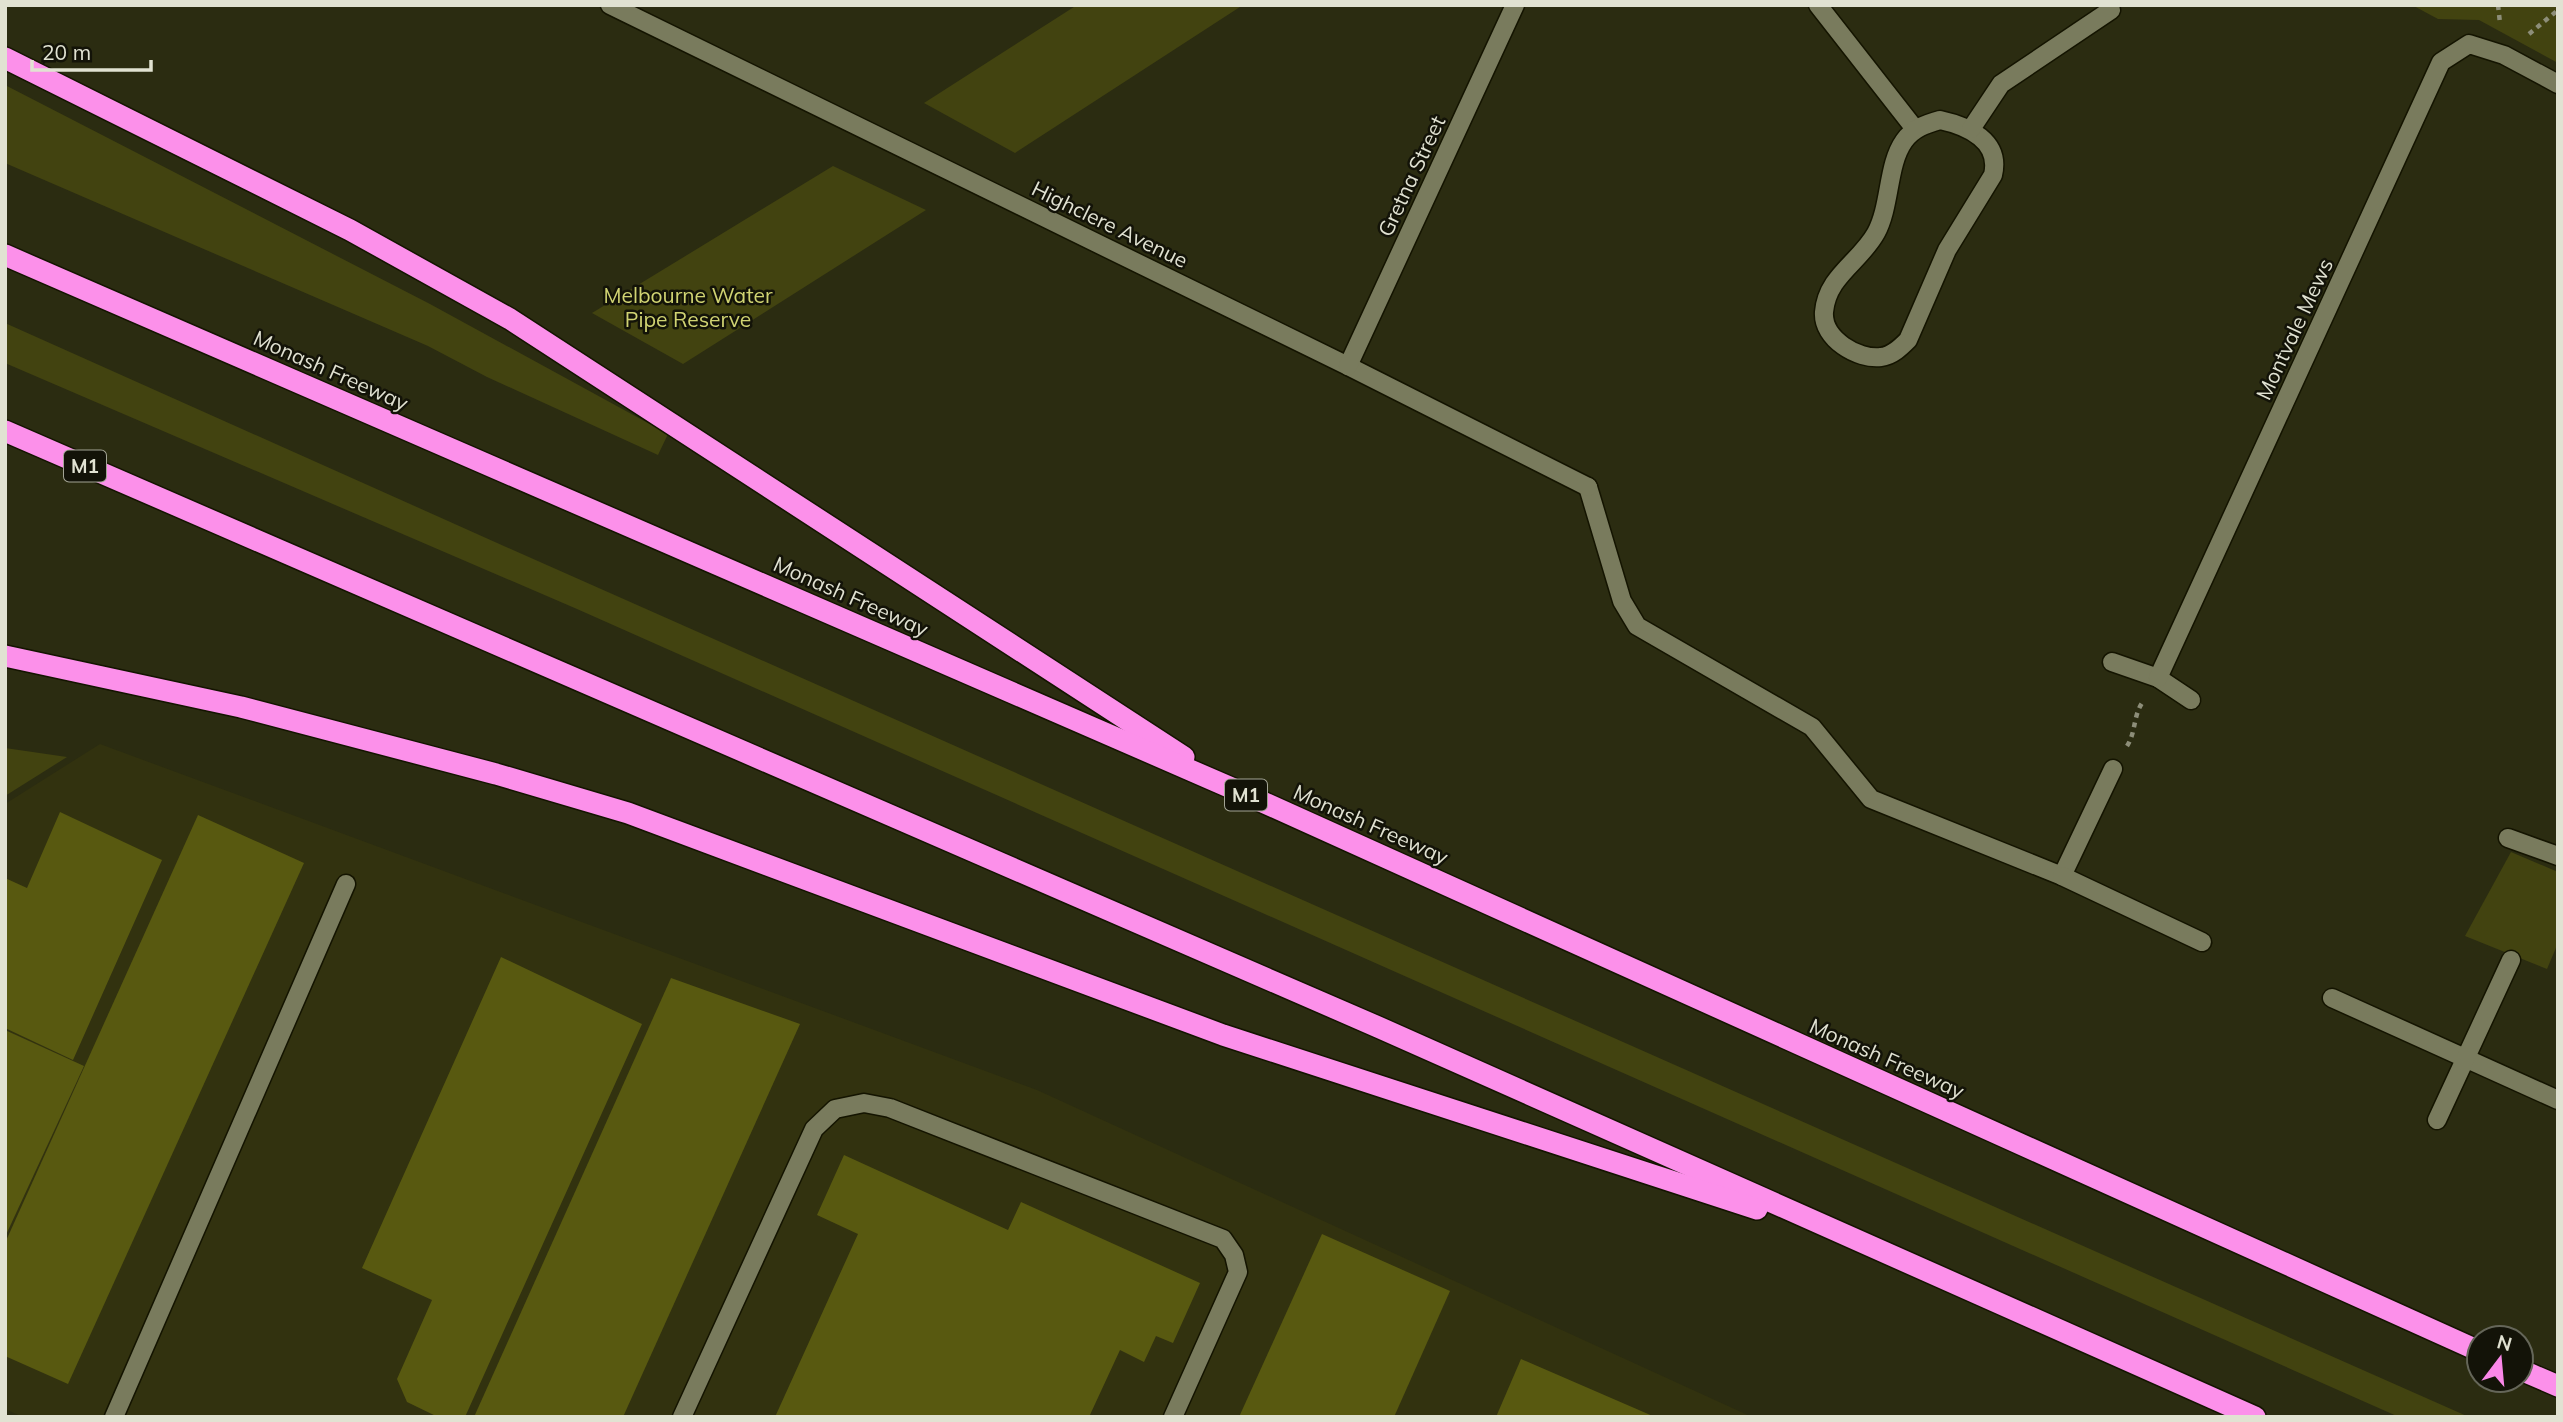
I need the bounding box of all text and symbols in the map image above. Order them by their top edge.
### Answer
scale bar [32,28,150,72]
text: 20 m [42,39,91,65]
street label: Gretna Street [1372,112,1450,240]
street label: Highclere Avenue [1028,175,1192,273]
street label: Montvale Mews [2250,254,2338,404]
park label: Melbourne Water Pipe Reserve [603,282,773,332]
street label: Monash Freeway [250,324,412,416]
road number: M1 [64,450,106,481]
street label: Monash Freeway [770,550,932,642]
street label: Monash Freeway [1290,778,1452,870]
road number: M1 [1225,780,1267,810]
street label: Monash Freeway [1806,1012,1968,1104]
north arrow [2465,1324,2535,1394]
text: N [2494,1329,2515,1356]

